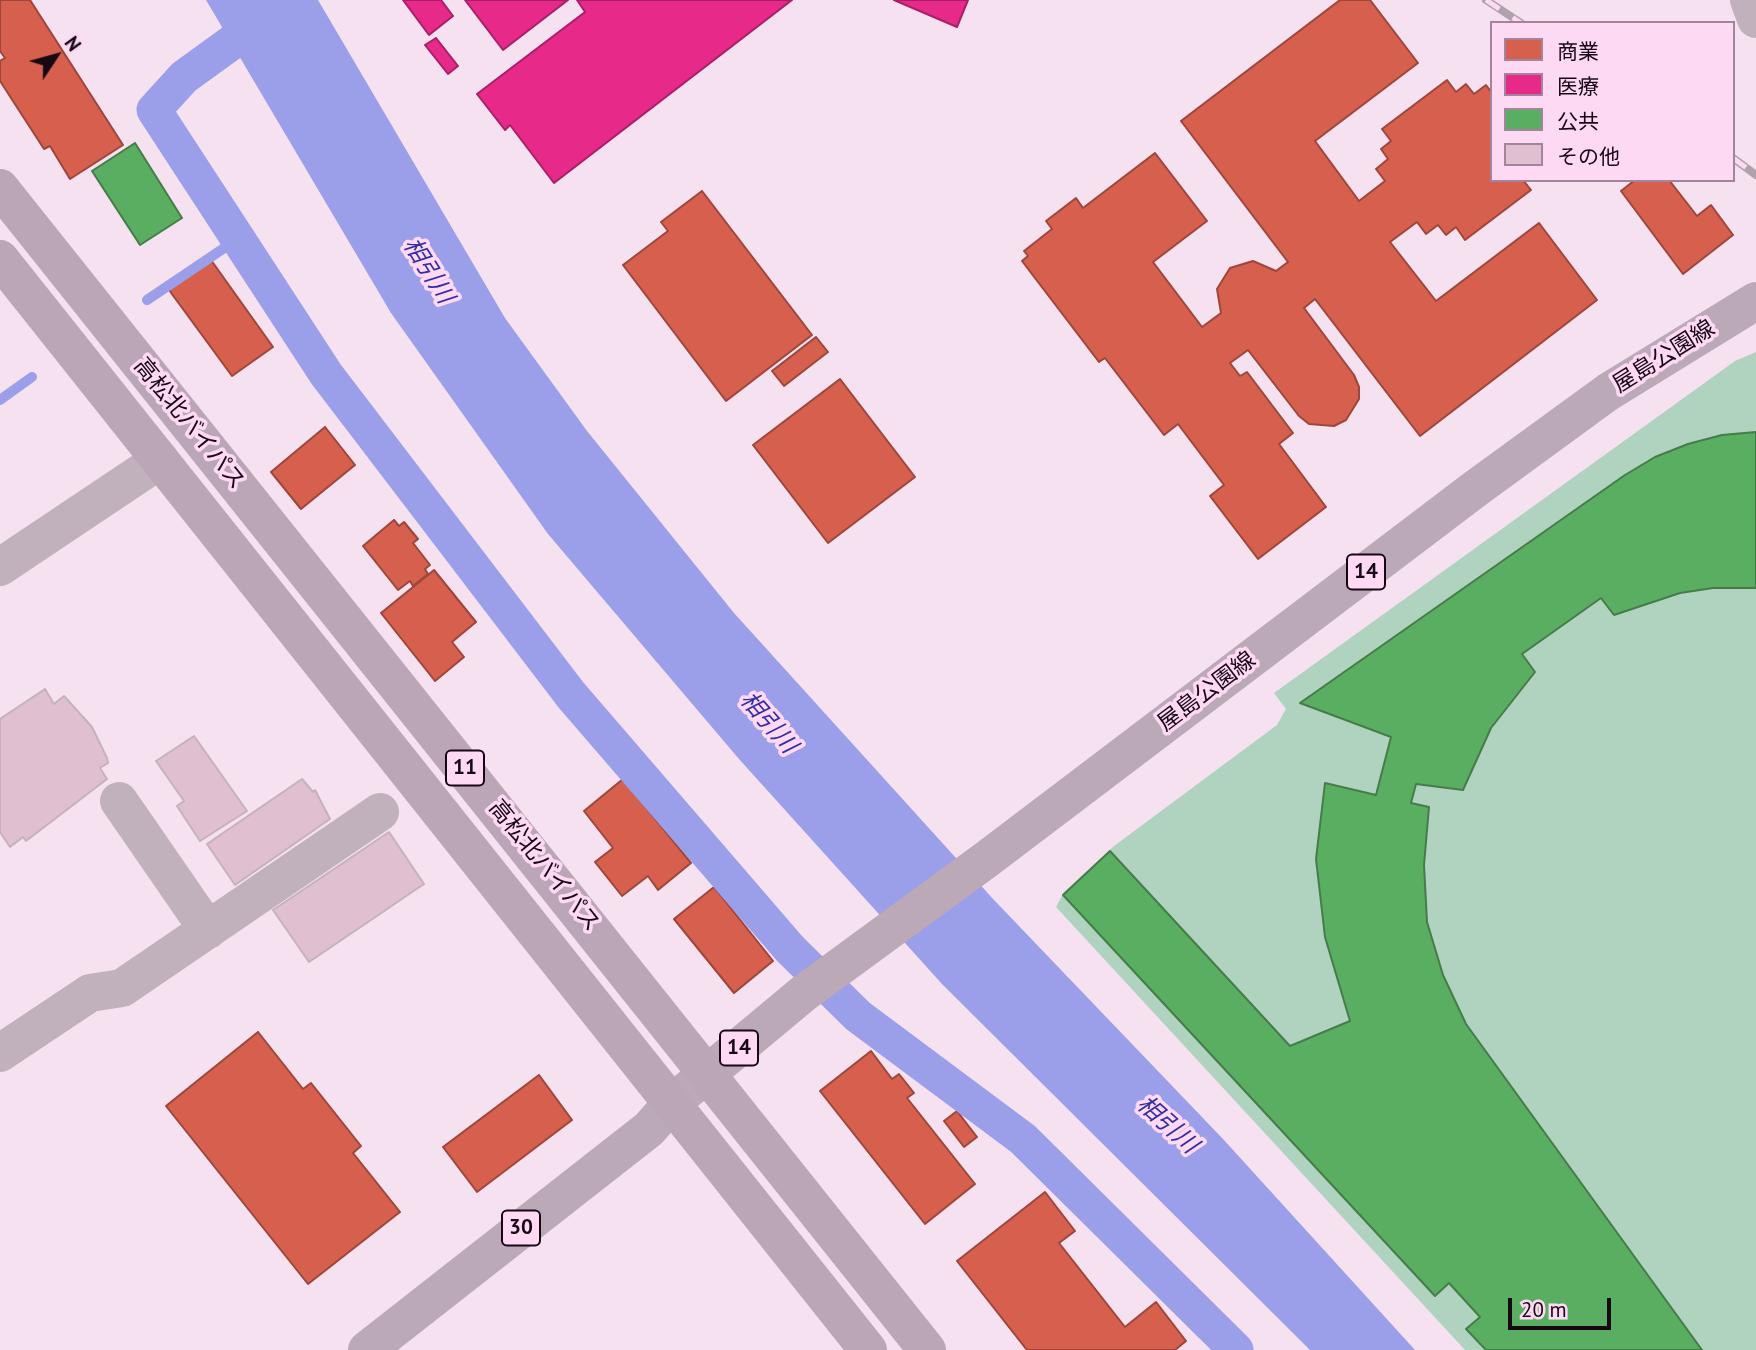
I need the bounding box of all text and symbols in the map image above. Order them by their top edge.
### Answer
north arrow [21,21,91,91]
legend [1490,21,1735,182]
text: N [60,32,86,56]
text: 商業 [1557,38,1599,65]
text: 医療 [1557,73,1599,100]
text: 公共 [1557,108,1599,135]
text: その他 [1557,143,1620,170]
water label: 相引川 [397,233,459,309]
street label: 屋島公園線 [1608,315,1720,399]
street label: 高松北バイパス [128,353,250,495]
road number: 14 [1347,554,1385,590]
street label: 屋島公園線 [1153,646,1261,738]
water label: 相引川 [734,686,802,760]
road number: 11 [446,750,484,786]
street label: 高松北バイパス [483,795,605,937]
road number: 14 [720,1030,758,1066]
water label: 相引川 [1131,1090,1203,1160]
road number: 30 [502,1210,540,1246]
scale bar [1511,1284,1614,1328]
text: 20 m [1521,1296,1567,1323]

